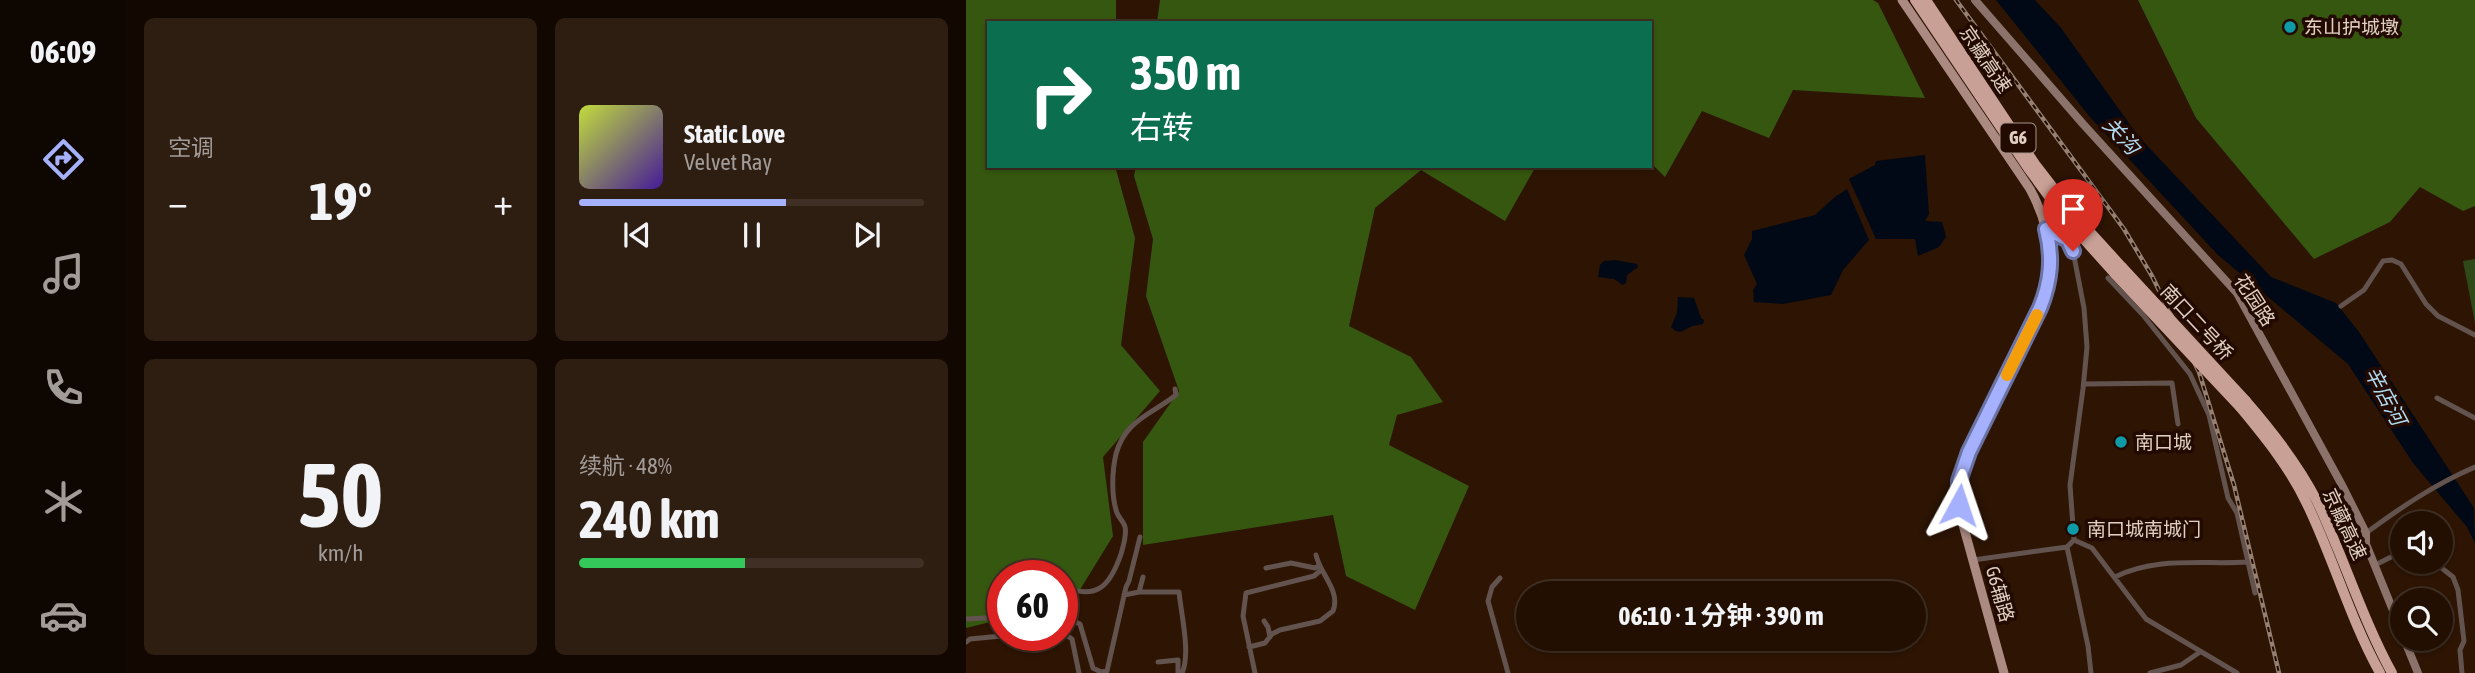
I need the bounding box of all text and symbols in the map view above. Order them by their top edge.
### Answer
place label: 东山护城墩 [2304,16,2399,38]
marker: 东山护城墩 [2282,19,2298,35]
street label: 京藏高速 [1956,21,2016,97]
text: 06:09 [30,33,96,70]
text: 350 m [1130,44,1241,100]
icon: right [1015,49,1106,140]
text: 右转 [1130,109,1194,146]
water label: 关沟 [2099,112,2146,160]
text: Static Love [684,119,785,149]
road number: G6 [2000,124,2036,153]
icon: directions [39,135,88,184]
text: 空调 [168,135,214,161]
text: Velvet Ray [684,149,772,175]
text: 19° [309,171,372,231]
pin [2043,179,2103,251]
text: − [168,180,188,223]
text: + [493,180,513,223]
icon: arrive [2054,190,2092,228]
icon: previous [618,216,656,254]
icon: pause [733,216,771,254]
icon: next [848,216,886,254]
icon: music [39,249,88,298]
street label: 花园路 [2230,270,2280,330]
street label: 南口二号桥 [2157,280,2237,364]
water label: 辛店河 [2360,362,2413,433]
icon: phone [39,363,88,412]
place label: 南口城 [2135,431,2192,453]
marker: 南口城 [2113,434,2129,450]
text: 50 [298,442,383,546]
text: 续航 · 48% [579,453,672,479]
position arrow [1922,468,1996,542]
icon: climate [39,477,88,526]
street label: 京藏高速 [2319,485,2371,563]
text: 240 km [579,489,720,549]
map controls [2390,511,2453,651]
button: sound [2390,511,2453,574]
place label: 南口城南城门 [2087,518,2201,540]
marker: 南口城南城门 [2065,521,2081,537]
text: km/h [318,540,363,566]
speed limit sign: 60 [987,560,1078,651]
street label: G6辅路 [1982,564,2018,624]
button: search [2390,588,2453,651]
icon: car [39,591,88,640]
text: 06:10 · 1 分钟 · 390 m [1618,601,1824,631]

